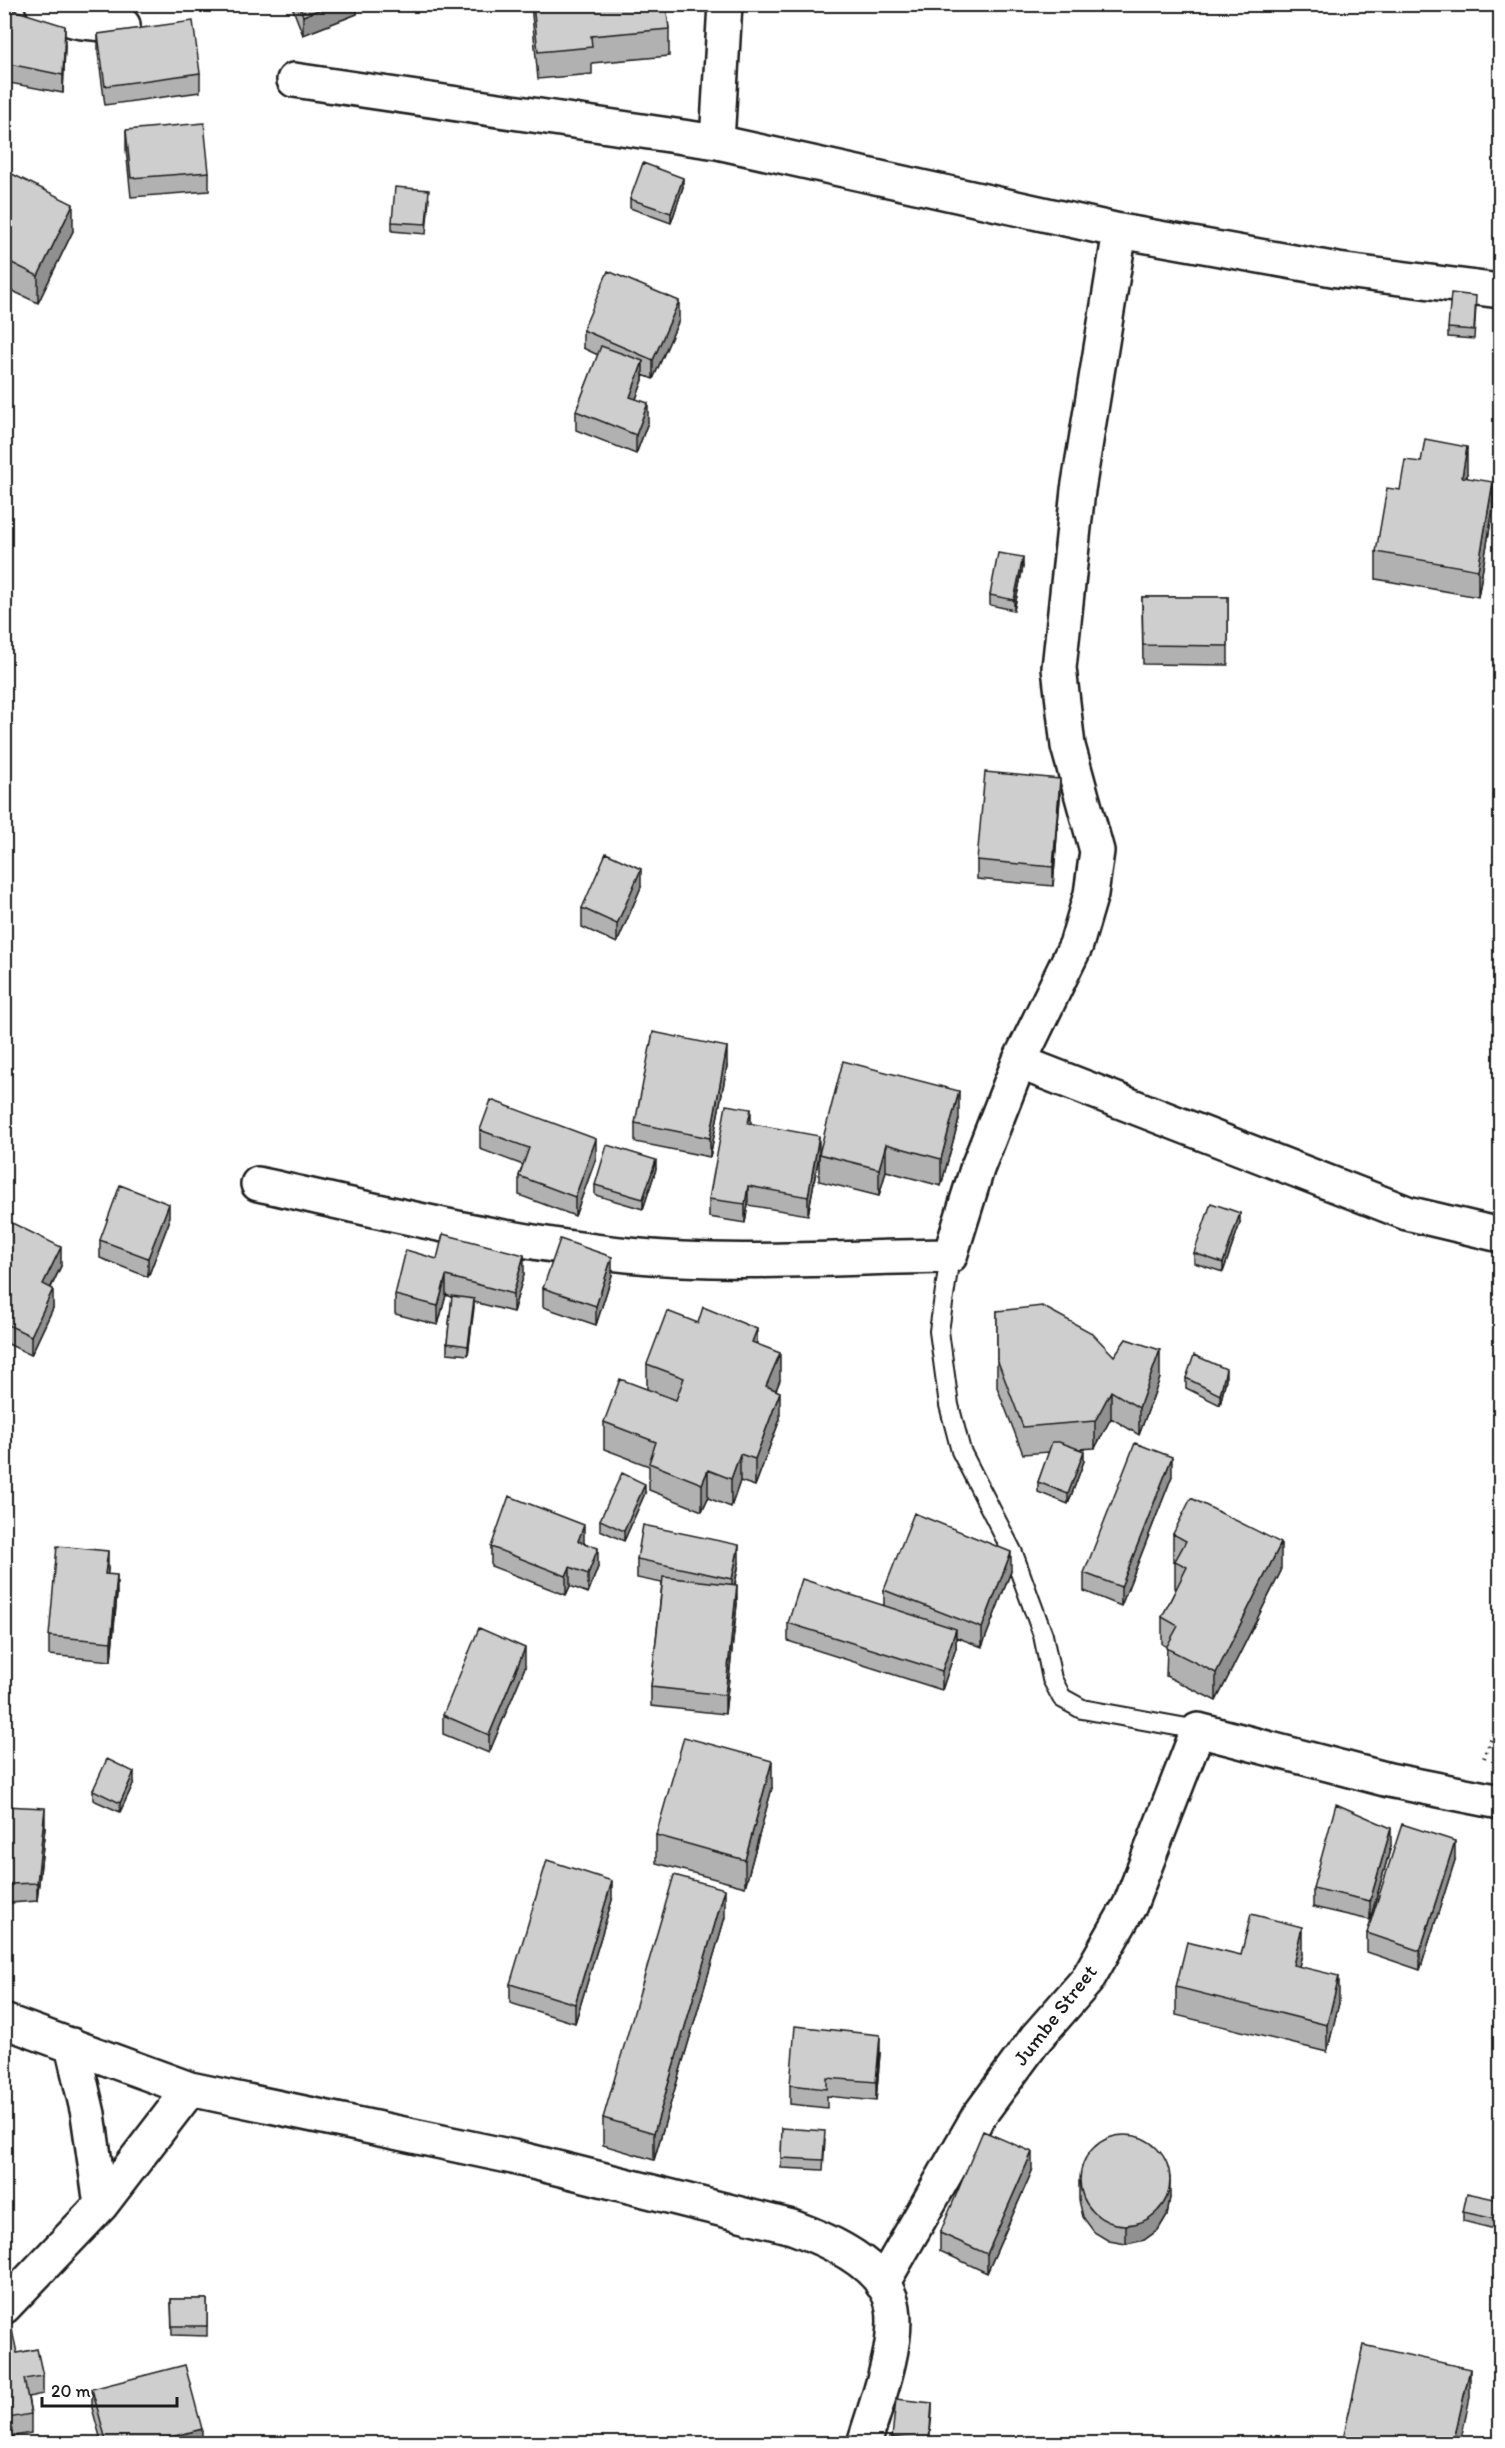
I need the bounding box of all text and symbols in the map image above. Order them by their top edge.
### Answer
street label: Jumbe Street [1007,1959,1102,2070]
scale bar [42,2370,177,2408]
text: 20 m [51,2380,91,2402]

